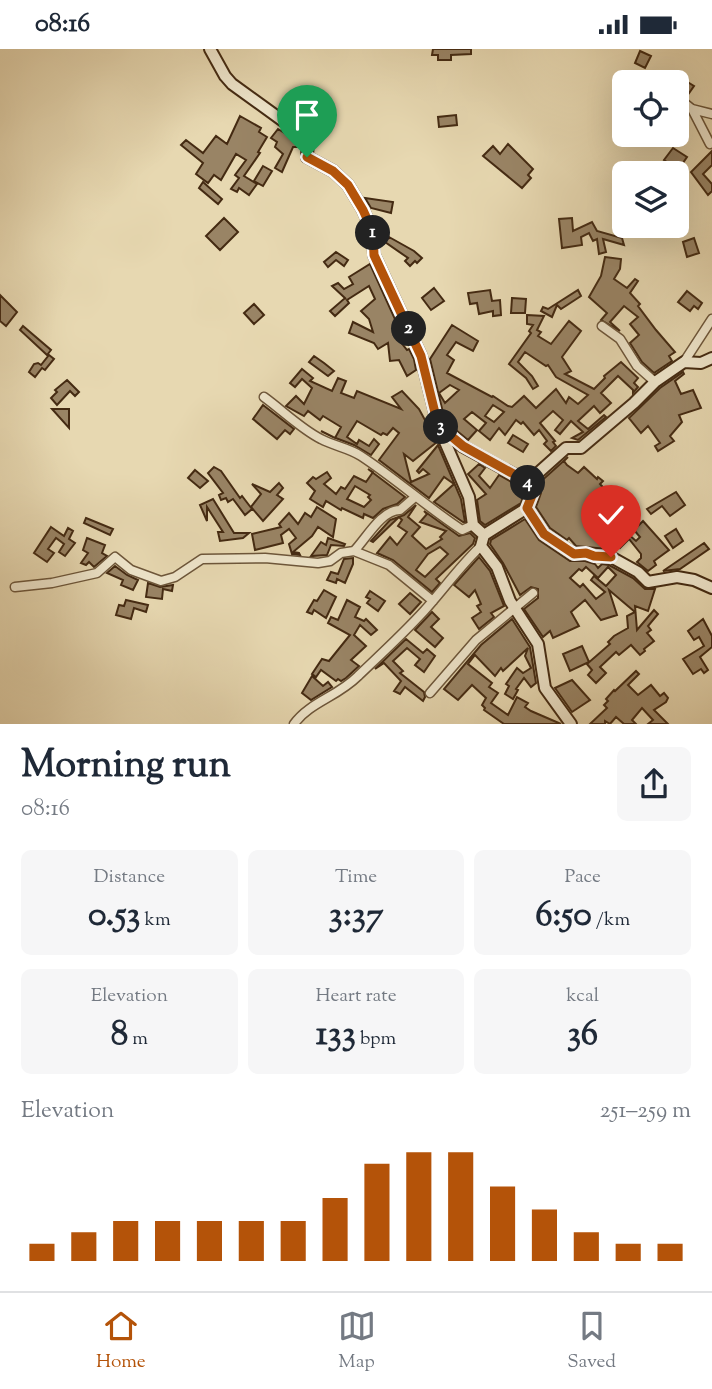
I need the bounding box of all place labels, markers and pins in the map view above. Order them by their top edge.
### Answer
pin [277,85,337,157]
pin: 1 [356,215,390,251]
pin: 2 [392,311,426,347]
pin: 3 [424,409,458,445]
pin: 4 [510,465,546,501]
pin [581,485,641,557]

